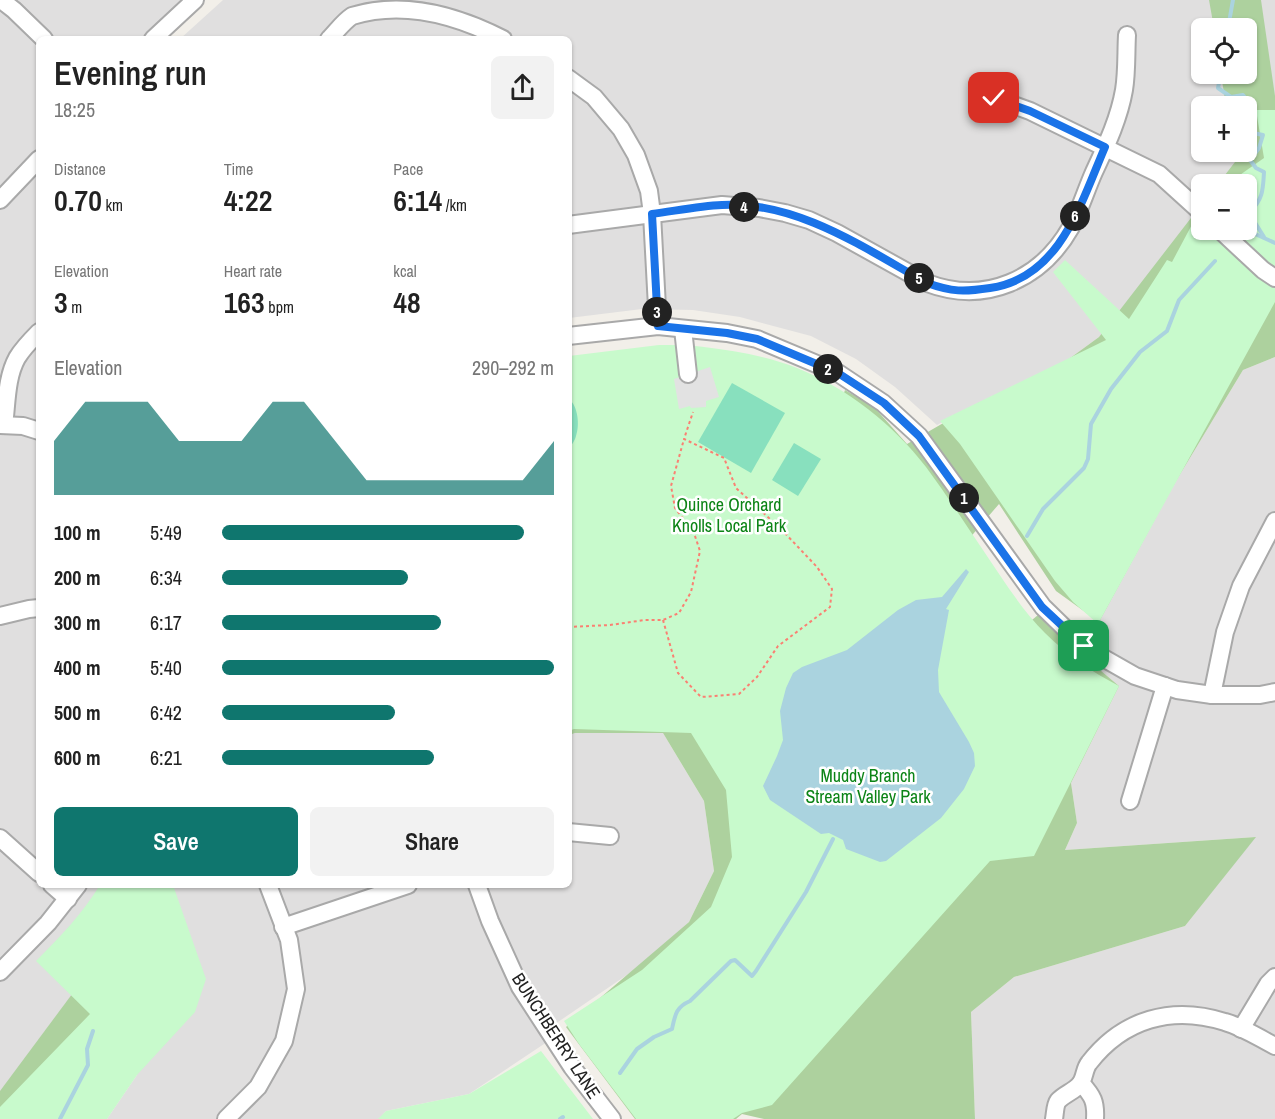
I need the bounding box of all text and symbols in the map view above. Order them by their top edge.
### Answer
map controls [1191,18,1257,240]
button: locate [1191,18,1257,84]
text: Evening run [54,51,207,95]
button: share [491,56,554,119]
pin [968,72,1019,123]
icon: check [977,81,1010,114]
text: 18:25 [54,96,95,123]
button: + [1191,96,1257,162]
text: Distance [54,158,106,180]
text: Time [224,158,253,180]
text: Pace [393,158,423,180]
button: − [1191,174,1257,240]
text: 0.70 [54,180,102,220]
text: 4:22 [224,180,272,220]
text: 6:14 [393,180,442,220]
pin: 4 [729,192,759,222]
text: km [102,194,123,216]
text: /km [442,194,467,216]
text: 4 [740,196,748,218]
pin: 6 [1060,201,1090,231]
text: 6 [1071,205,1079,227]
text: Elevation [54,260,109,282]
text: Heart rate [224,260,282,282]
text: kcal [393,260,417,282]
pin: 5 [904,263,934,293]
text: 5 [915,267,923,289]
text: 3 [54,282,68,322]
text: 163 [224,282,265,322]
text: 48 [393,282,421,322]
text: m [68,296,82,318]
text: bpm [265,296,294,318]
pin: 3 [642,297,672,327]
text: 3 [653,301,661,323]
text: Elevation [54,354,122,381]
text: 290–292 m [472,354,554,381]
pin: 2 [813,354,843,384]
text: 2 [824,358,832,380]
pin: 1 [949,483,979,513]
text: 1 [960,487,968,509]
park label: Quince Orchard Knolls Local Park [672,492,787,538]
text: 100 m [54,519,101,546]
text: 5:49 [150,519,182,546]
text: 200 m [54,564,101,591]
text: 6:34 [150,564,182,591]
text: 300 m [54,609,101,636]
text: 6:17 [150,609,182,636]
pin [1058,620,1109,671]
icon: arrive [1067,629,1100,662]
text: 400 m [54,654,101,681]
text: 5:40 [150,654,182,681]
text: 500 m [54,699,101,726]
text: 6:42 [150,699,182,726]
text: 600 m [54,744,101,771]
text: 6:21 [150,744,182,771]
park label: Muddy Branch Stream Valley Park [805,763,931,809]
button: Save [54,807,298,876]
button: Share [310,807,554,876]
street label: BUNCHBERRY LANE [506,968,607,1104]

